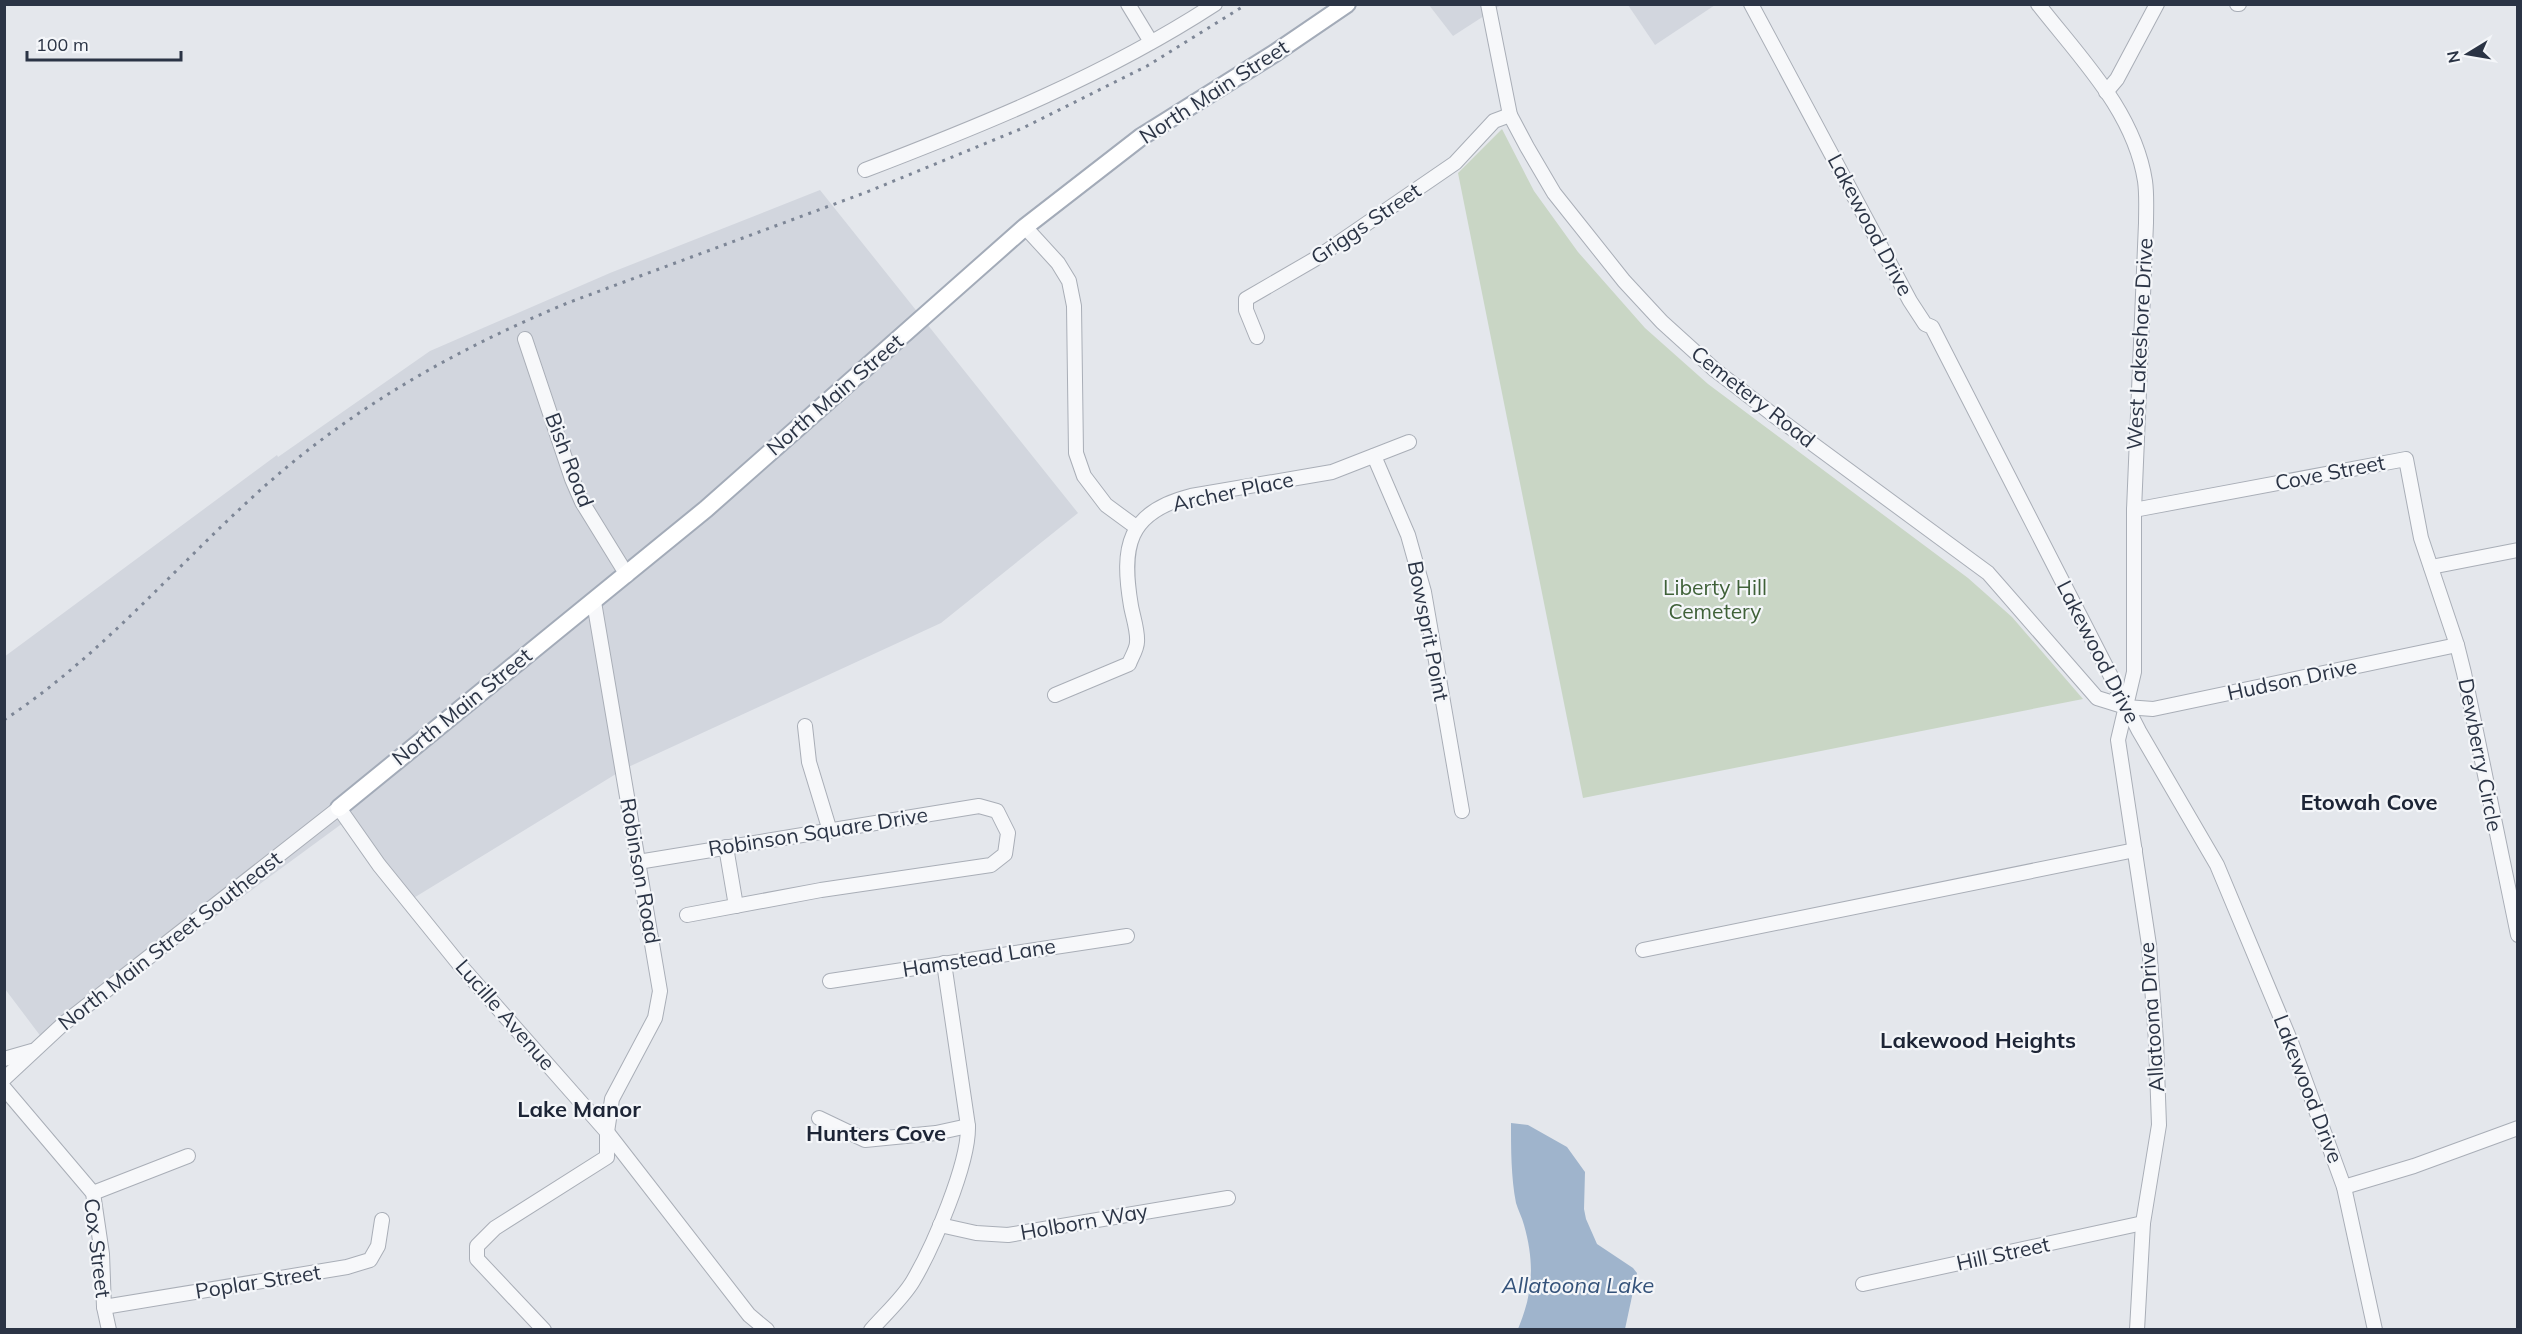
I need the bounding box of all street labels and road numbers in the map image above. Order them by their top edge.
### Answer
street label: North Main Street [1134,33,1293,149]
street label: Lakewood Drive [1823,149,1919,300]
street label: Griggs Street [1305,177,1425,270]
street label: West Lakeshore Drive [2120,237,2158,451]
street label: North Main Street [761,328,908,461]
street label: Cemetery Road [1687,340,1821,453]
street label: Bish Road [540,409,600,510]
street label: Cove Street [2273,449,2387,495]
street label: Archer Place [1170,466,1296,517]
street label: Bowsprit Point [1403,558,1455,703]
street label: Lakewood Drive [2052,576,2146,727]
street label: North Main Street [386,642,537,771]
street label: Hudson Drive [2225,653,2359,705]
street label: Dewberry Circle [2453,676,2509,834]
street label: Robinson Road [615,796,667,946]
street label: Robinson Square Drive [706,801,929,861]
street label: North Main Street Southeast [52,845,286,1036]
street label: Hamstead Lane [900,932,1057,982]
street label: Allatoona Drive [2133,941,2169,1093]
street label: Lucille Avenue [450,953,561,1075]
street label: Lakewood Drive [2269,1011,2349,1166]
street label: Cox Street [79,1197,117,1299]
street label: Holborn Way [1018,1197,1150,1245]
street label: Hill Street [1954,1230,2052,1276]
street label: Poplar Street [193,1258,322,1304]

